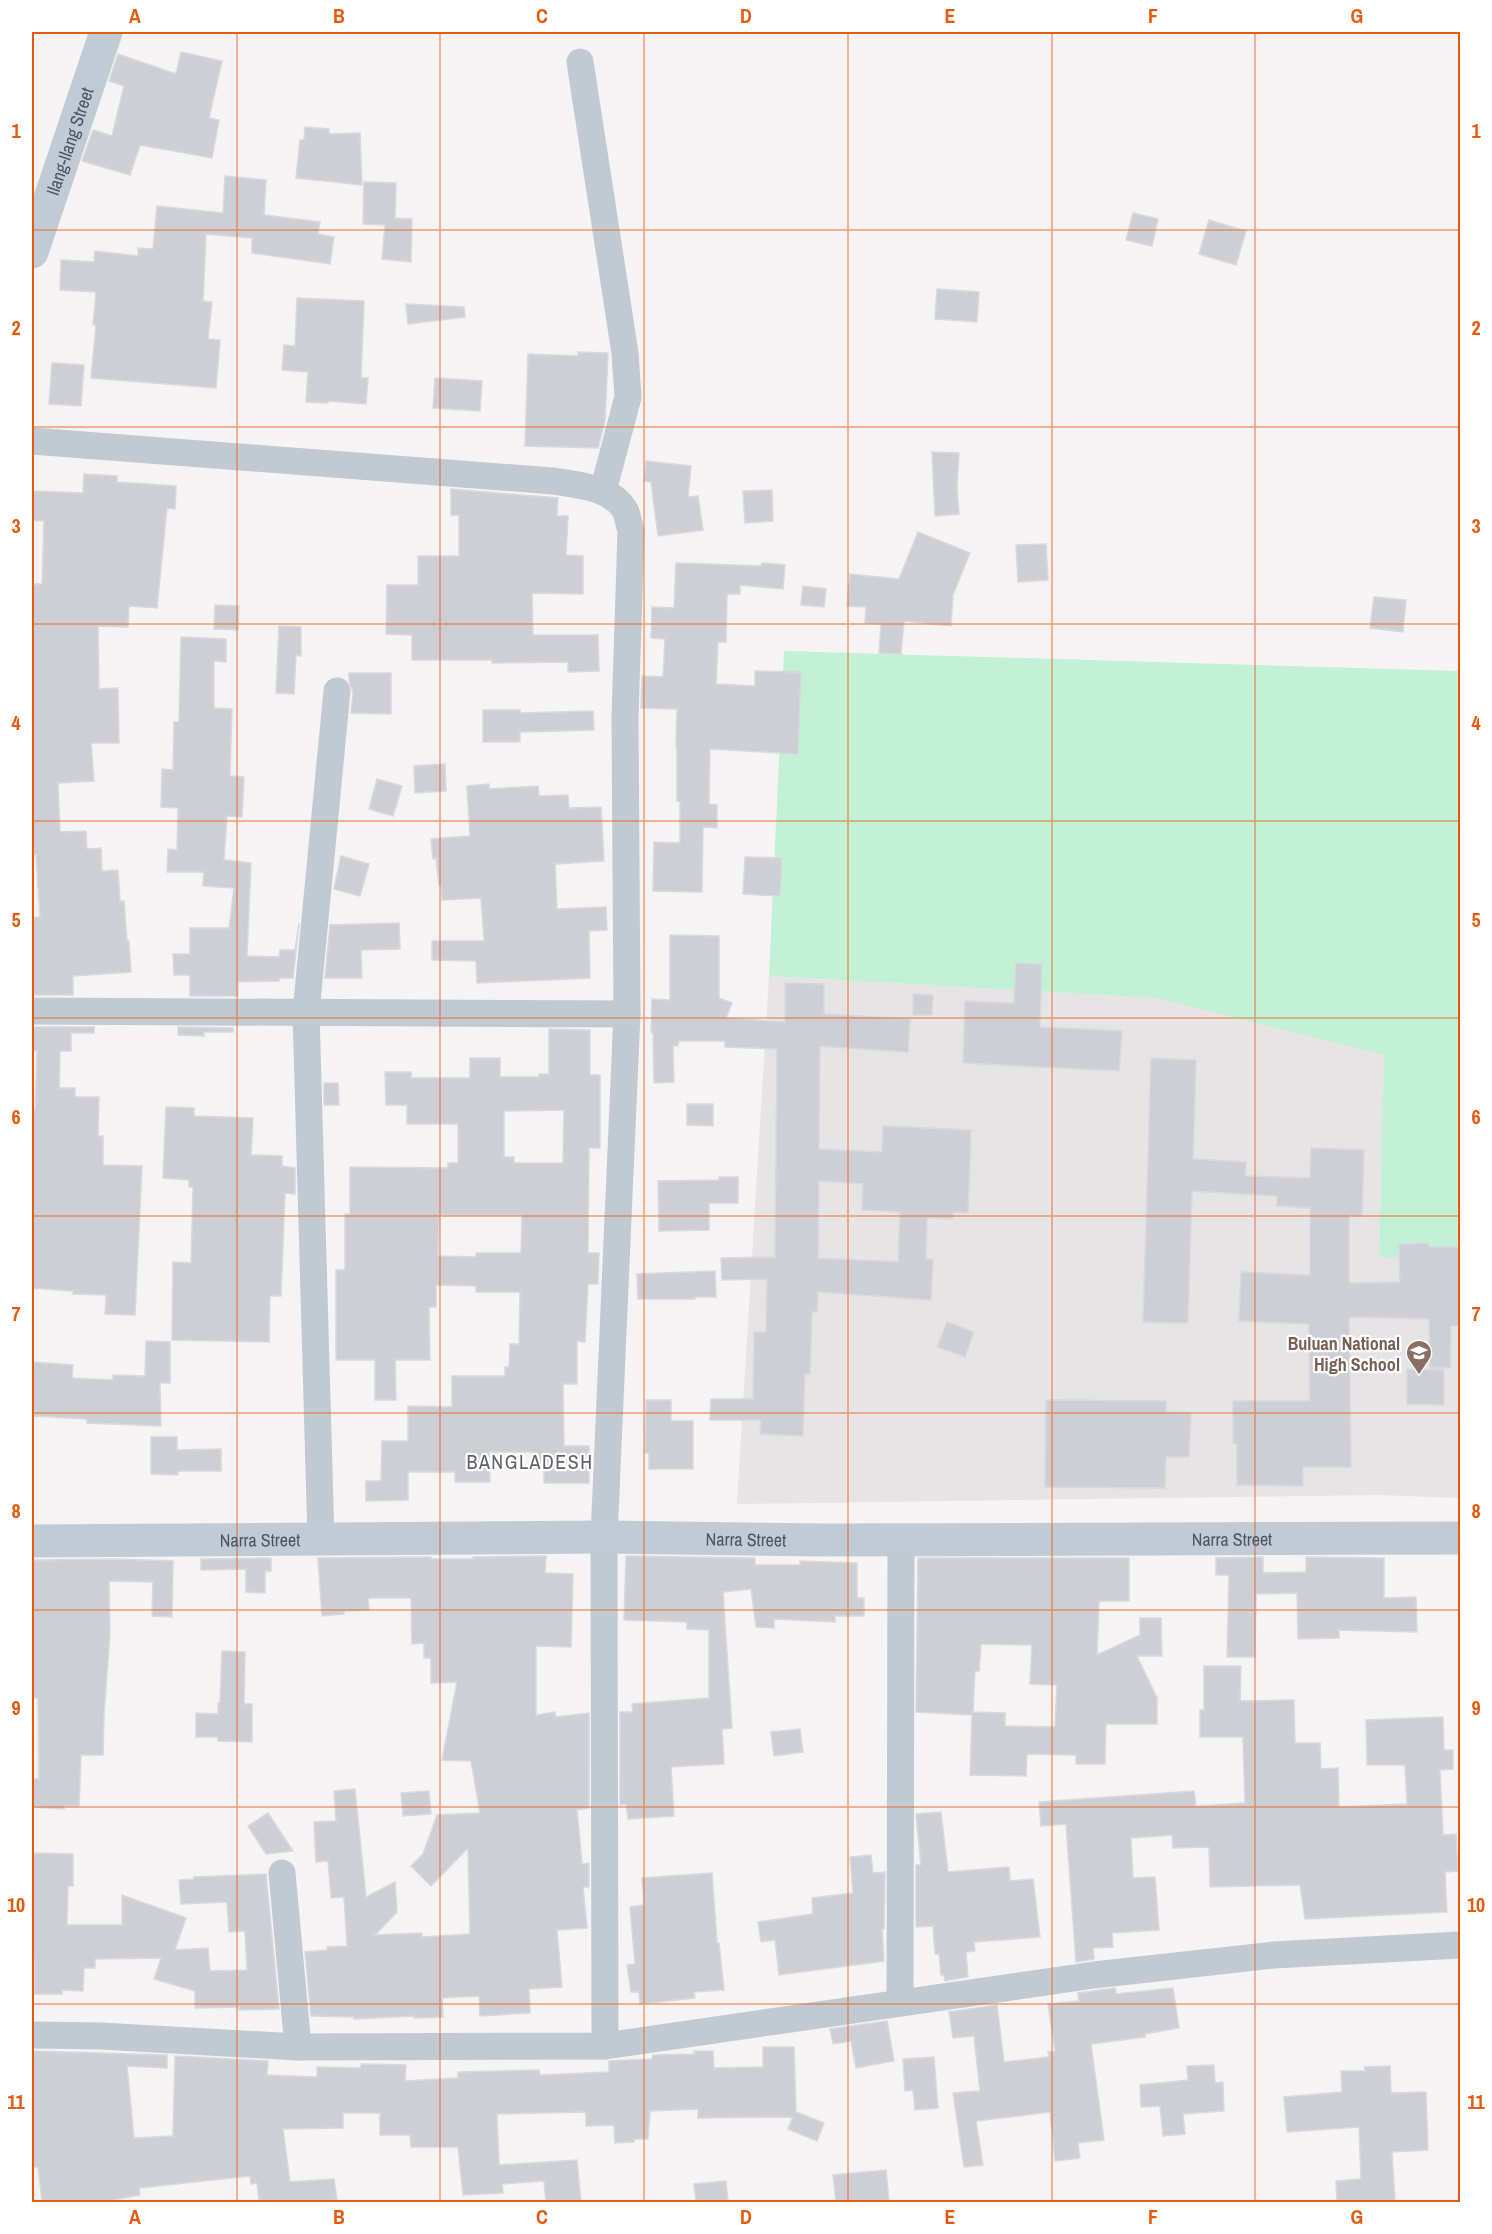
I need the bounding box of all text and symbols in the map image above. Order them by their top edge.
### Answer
text: A [129,2,141,29]
text: B [333,2,345,29]
text: C [536,2,548,29]
text: D [740,2,752,29]
text: E [945,2,956,29]
text: F [1148,2,1158,29]
text: G [1351,2,1363,29]
street label: Ilang-Ilang Street [40,84,99,198]
text: 1 [11,117,21,144]
text: 1 [1471,117,1481,144]
text: 2 [11,314,21,341]
text: 2 [1471,314,1481,341]
text: 3 [11,512,21,539]
text: 3 [1471,512,1481,539]
text: 4 [11,709,21,736]
text: 4 [1471,709,1481,736]
text: 5 [11,906,21,933]
text: 5 [1471,906,1481,933]
text: 6 [11,1103,21,1130]
text: 6 [1471,1103,1481,1130]
text: 7 [11,1300,21,1327]
text: 7 [1471,1300,1481,1327]
place label: Buluan National High School [1288,1331,1400,1377]
school or university icon: Buluan National High School [1404,1338,1434,1376]
district label: BANGLADESH [466,1448,594,1475]
text: 8 [11,1497,21,1524]
text: 8 [1471,1497,1481,1524]
street label: Narra Street [706,1526,786,1552]
street label: Narra Street [1192,1526,1272,1551]
street label: Narra Street [220,1527,300,1552]
text: 9 [11,1694,21,1721]
text: 9 [1471,1694,1481,1721]
text: 10 [7,1891,25,1918]
text: 10 [1467,1891,1485,1918]
text: 11 [7,2088,26,2115]
text: 11 [1467,2088,1486,2115]
text: A [129,2203,141,2230]
text: B [333,2203,345,2230]
text: C [536,2203,548,2230]
text: D [740,2203,752,2230]
text: E [945,2203,956,2230]
text: F [1148,2203,1158,2230]
text: G [1351,2203,1363,2230]

